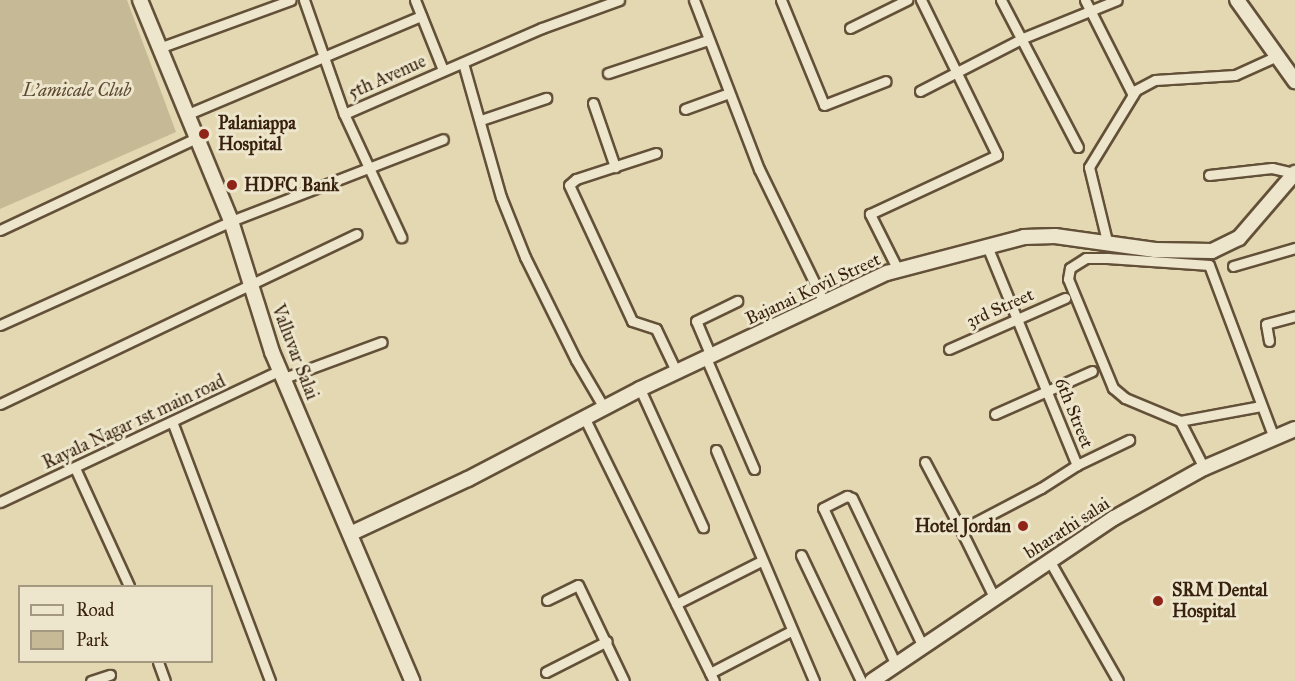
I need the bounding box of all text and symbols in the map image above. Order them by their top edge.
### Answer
street label: 5th Avenue [345,50,429,104]
park label: L'amicale Club [23,79,131,101]
place label: Palaniappa Hospital [218,113,296,156]
marker: Palaniappa Hospital [195,125,213,143]
place label: HDFC Bank [244,174,339,196]
marker: HDFC Bank [225,178,239,192]
street label: Bajanai Kovil Street [742,248,884,330]
street label: 3rd Street [963,284,1037,332]
street label: Valluvar Salai [267,301,323,403]
street label: Rayala Nagar 1st main road [39,370,229,474]
street label: 6th Street [1050,375,1098,451]
street label: bharathi salai [1020,492,1114,564]
place label: Hotel Jordan [915,515,1011,537]
marker: Hotel Jordan [1016,519,1030,533]
place label: SRM Dental Hospital [1172,580,1268,622]
legend [18,585,213,663]
marker: SRM Dental Hospital [1149,592,1167,610]
text: Road [76,599,114,621]
text: Park [76,629,109,651]

